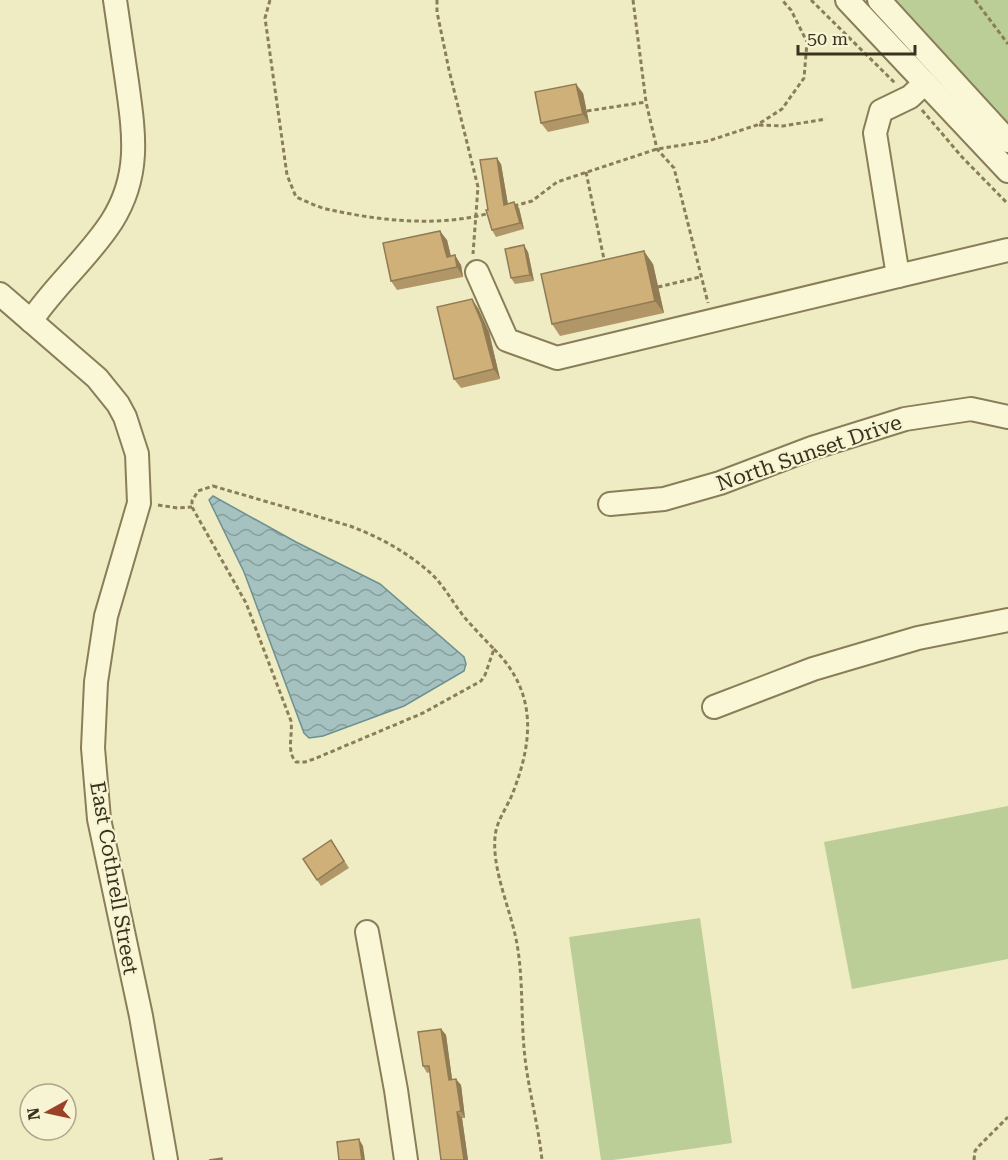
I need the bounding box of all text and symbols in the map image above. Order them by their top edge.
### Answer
scale bar [798,18,915,56]
text: 50 m [807,28,848,49]
street label: North Sunset Drive [713,410,905,496]
street label: East Cothrell Street [85,780,143,977]
north arrow [18,1082,78,1142]
text: N [23,1107,44,1121]

